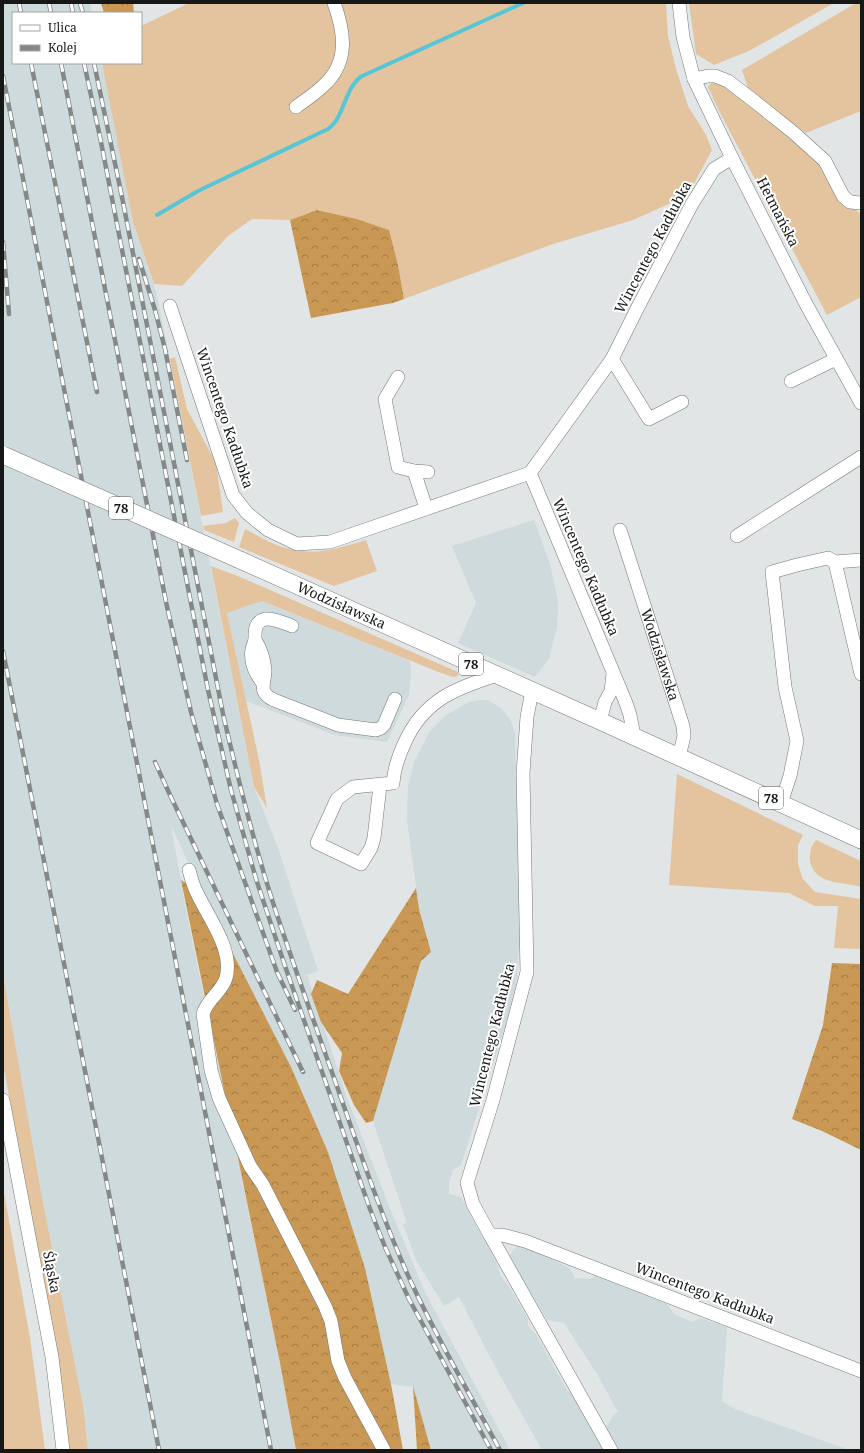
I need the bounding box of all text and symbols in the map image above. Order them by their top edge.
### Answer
legend [12,12,142,64]
text: Ulica [48,19,77,36]
text: Kolej [48,39,77,56]
street label: Hetmańska [753,174,804,250]
street label: Wincentego Kadłubka [610,177,696,316]
street label: Wincentego Kadłubka [192,345,259,491]
street label: Wincentego Kadłubka [549,495,624,639]
road number: 78 [109,497,133,519]
street label: Wodzisławska [294,577,389,633]
street label: Wodzisławska [637,606,684,703]
road number: 78 [459,653,483,675]
road number: 78 [759,787,783,809]
street label: Wincentego Kadłubka [464,961,519,1109]
street label: Śląska [39,1249,66,1295]
street label: Wincentego Kadłubka [633,1257,778,1328]

